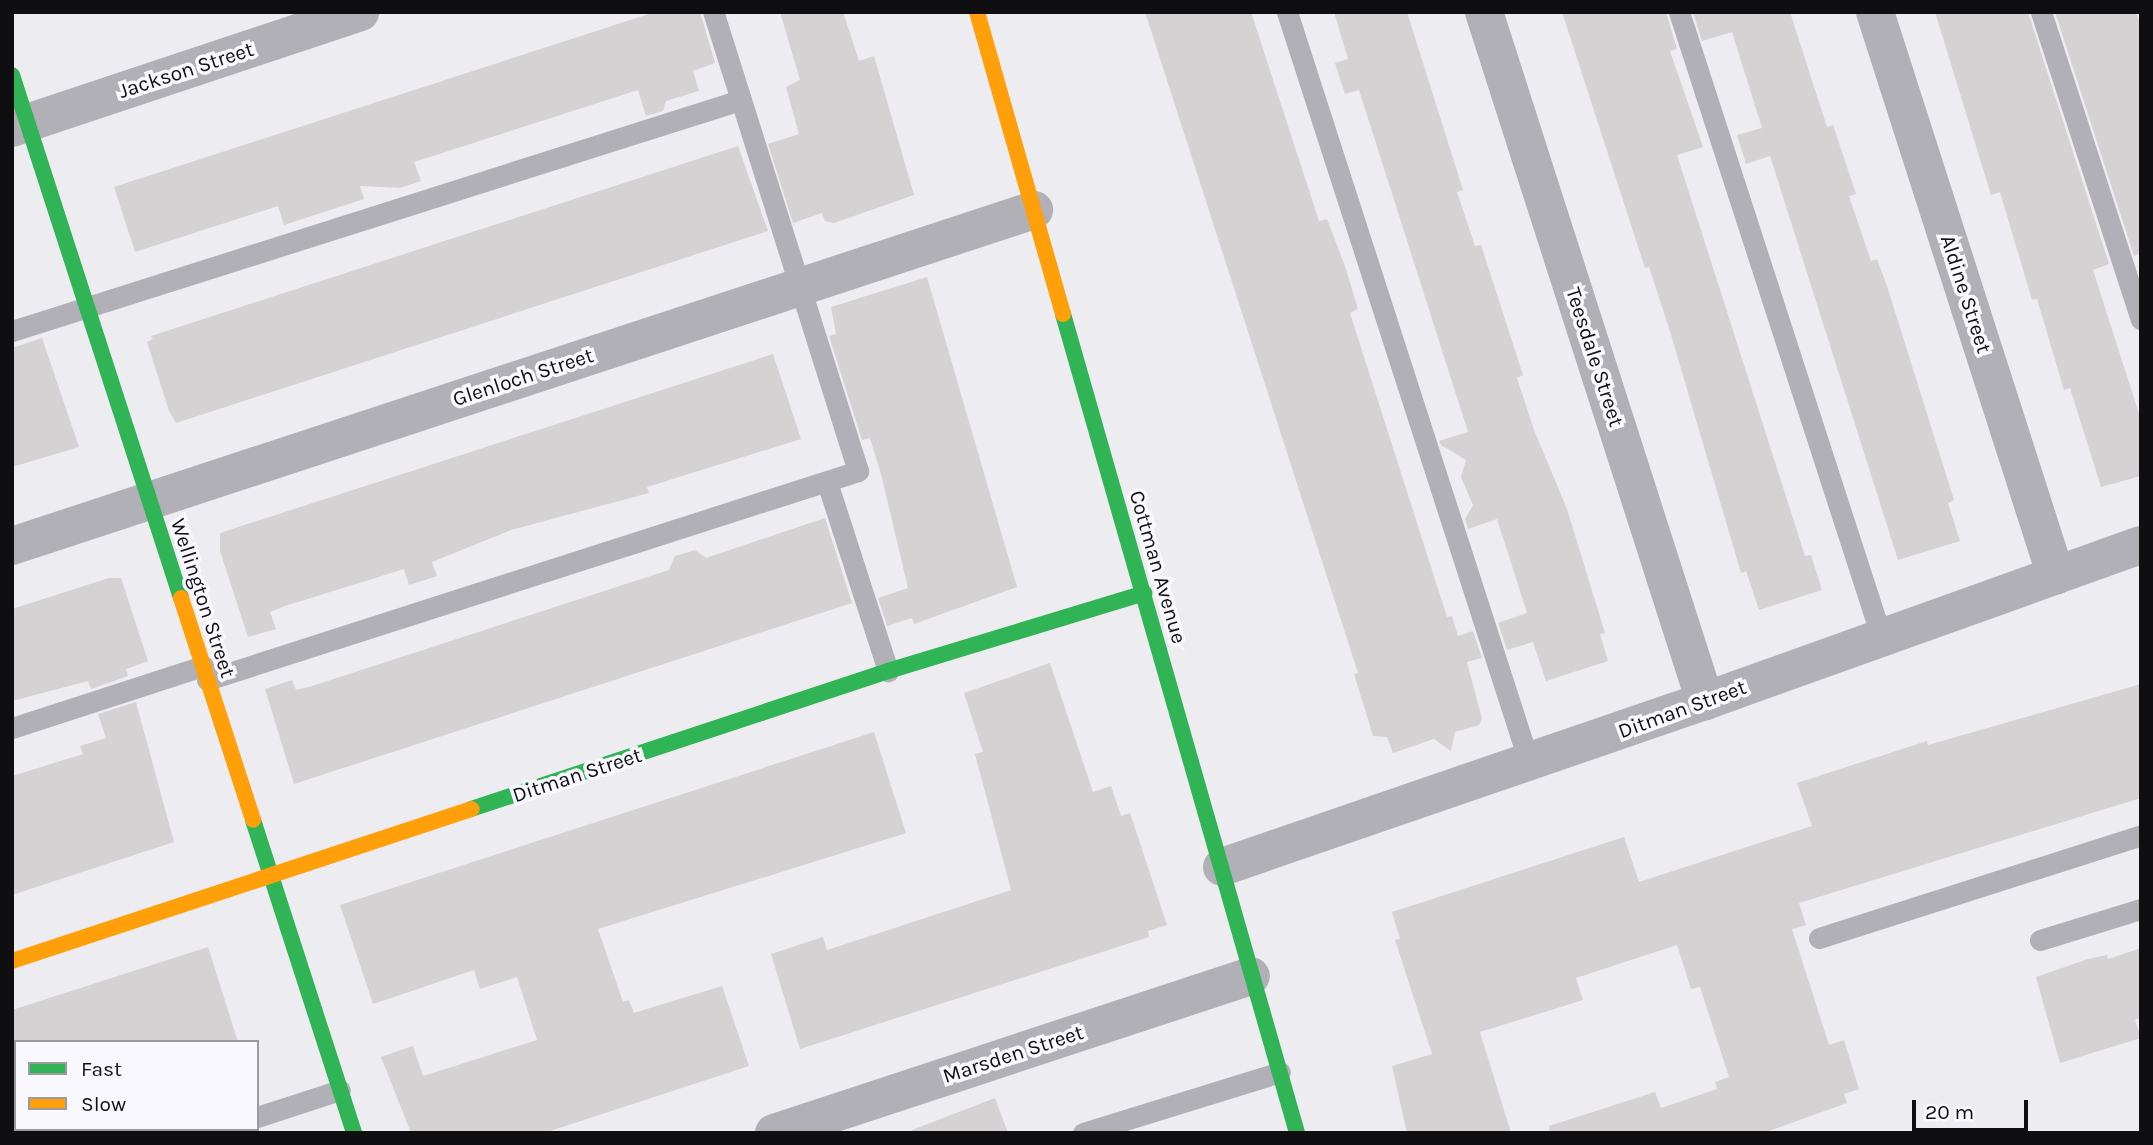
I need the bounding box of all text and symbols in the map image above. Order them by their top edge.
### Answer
street label: Jackson Street [115,36,257,104]
street label: Aldine Street [1935,232,1997,356]
street label: Teesdale Street [1561,284,1629,430]
street label: Glenloch Street [450,342,596,412]
street label: Cottman Avenue [1124,488,1192,646]
street label: Wellington Street [165,515,241,681]
street label: Ditman Street [1614,674,1750,744]
street label: Ditman Street [509,742,645,808]
street label: Marsden Street [939,1019,1087,1089]
legend [14,1040,259,1131]
text: Fast [81,1057,122,1081]
scale bar [1915,1086,2030,1130]
text: Slow [81,1092,126,1116]
text: 20 m [1925,1100,1974,1124]

